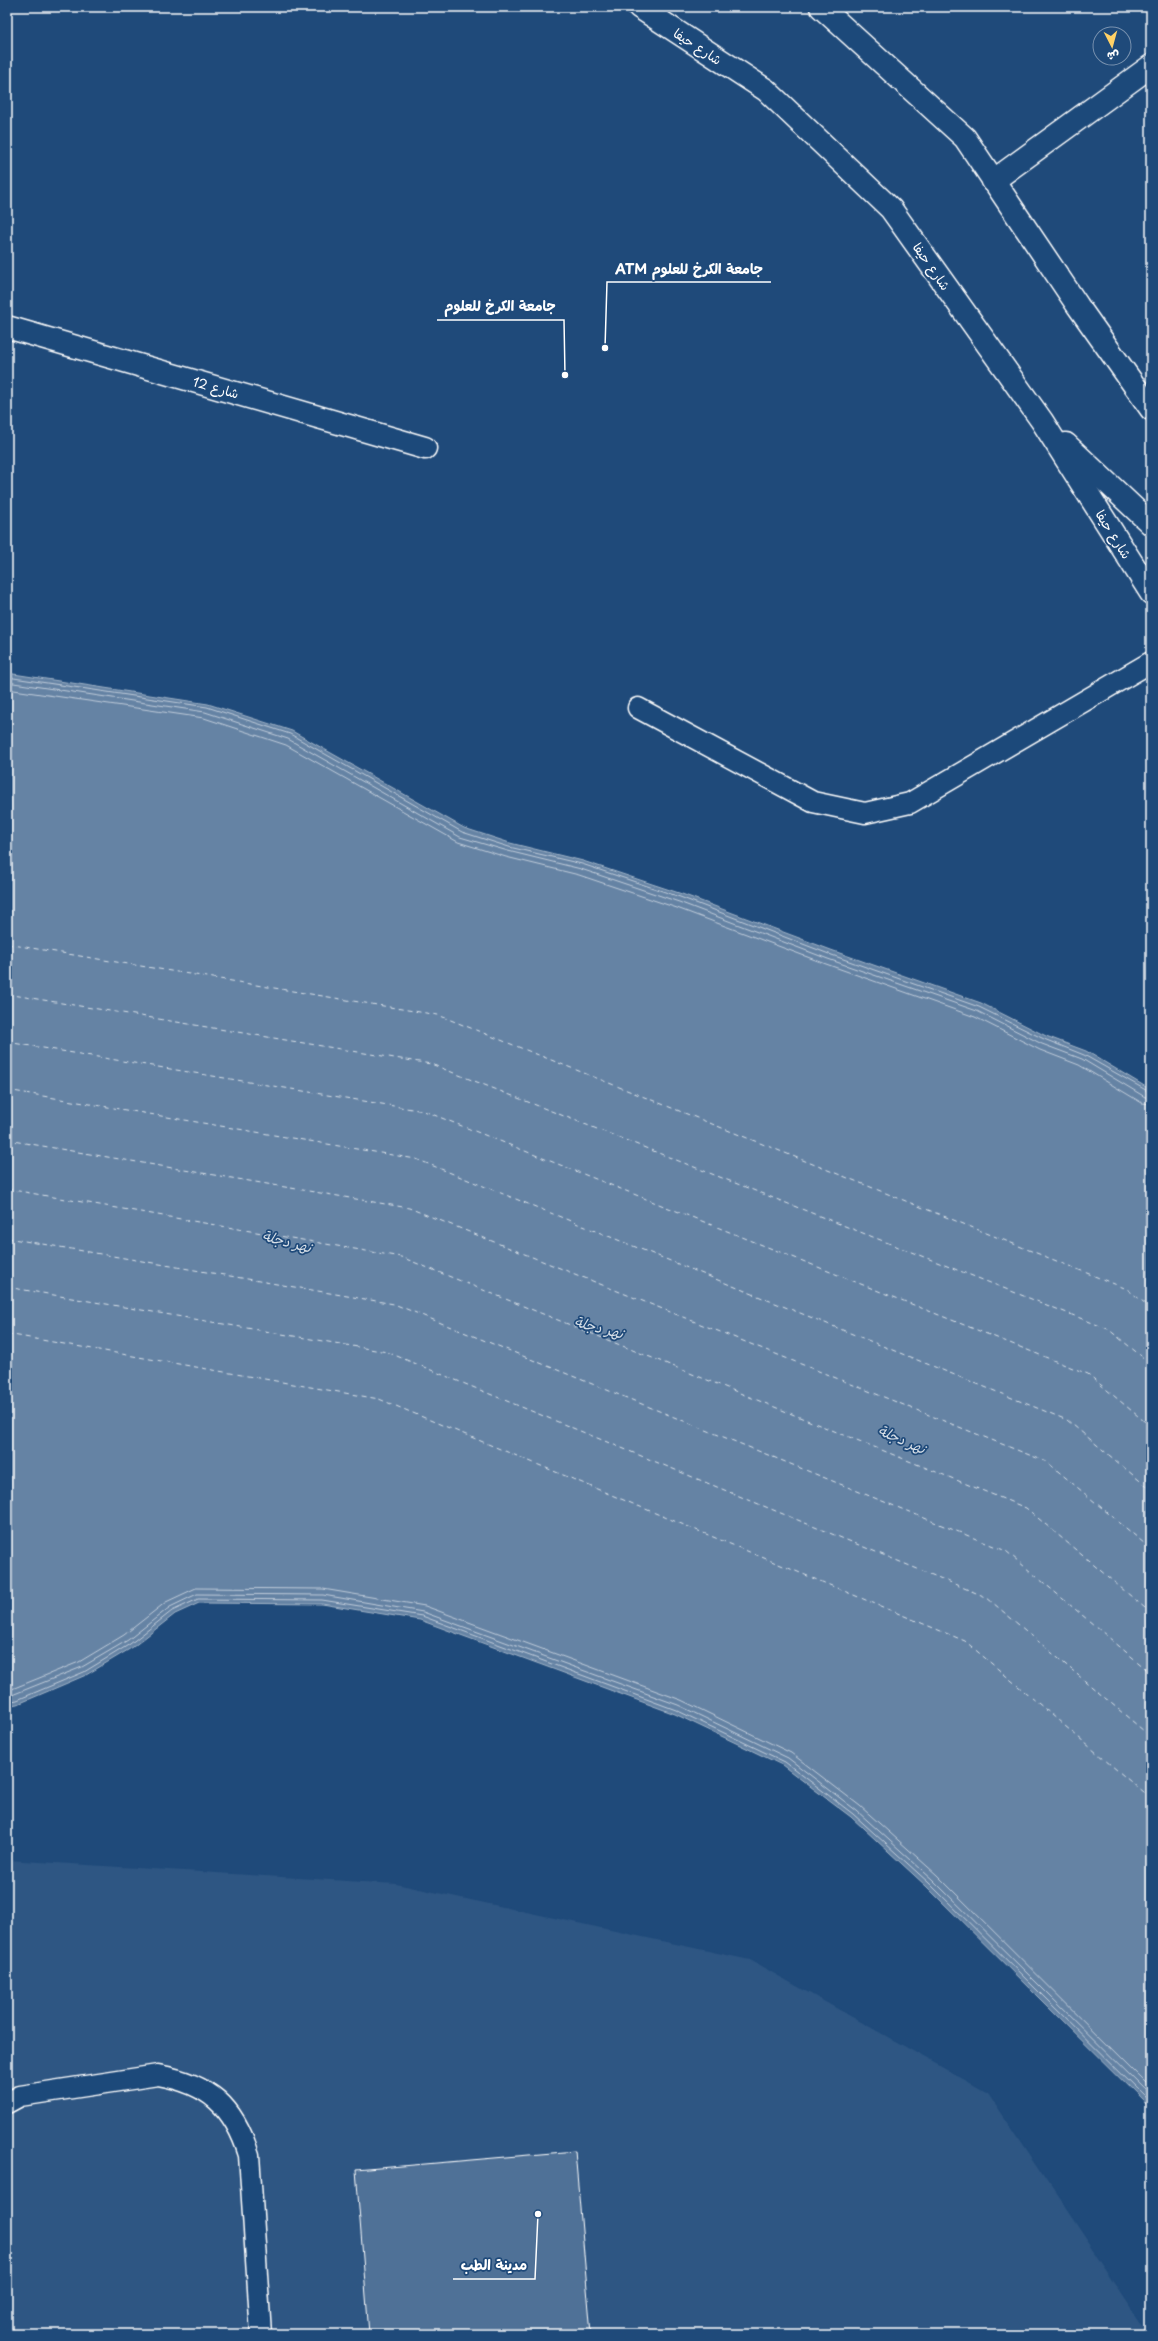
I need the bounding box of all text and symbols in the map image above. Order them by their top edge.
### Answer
street label: شارع حيفا [669,23,726,70]
north arrow [1092,26,1132,66]
text: ش [1106,47,1120,66]
street label: شارع حيفا [908,238,955,294]
callout: ATM جامعة الكرخ للعلوم [607,256,771,282]
text: ATM جامعة الكرخ للعلوم [614,258,763,280]
callout: جامعة الكرخ للعلوم [437,294,564,320]
text: جامعة الكرخ للعلوم [444,295,556,317]
street label: شارع 12 [190,371,241,404]
street label: شارع حيفا [1091,506,1136,563]
water label: نهر دجلة [260,1224,316,1258]
water label: نهر دجلة [572,1310,628,1344]
water label: نهر دجلة [875,1419,931,1460]
callout: مدينة الطب [453,2253,535,2279]
text: مدينة الطب [461,2254,527,2275]

